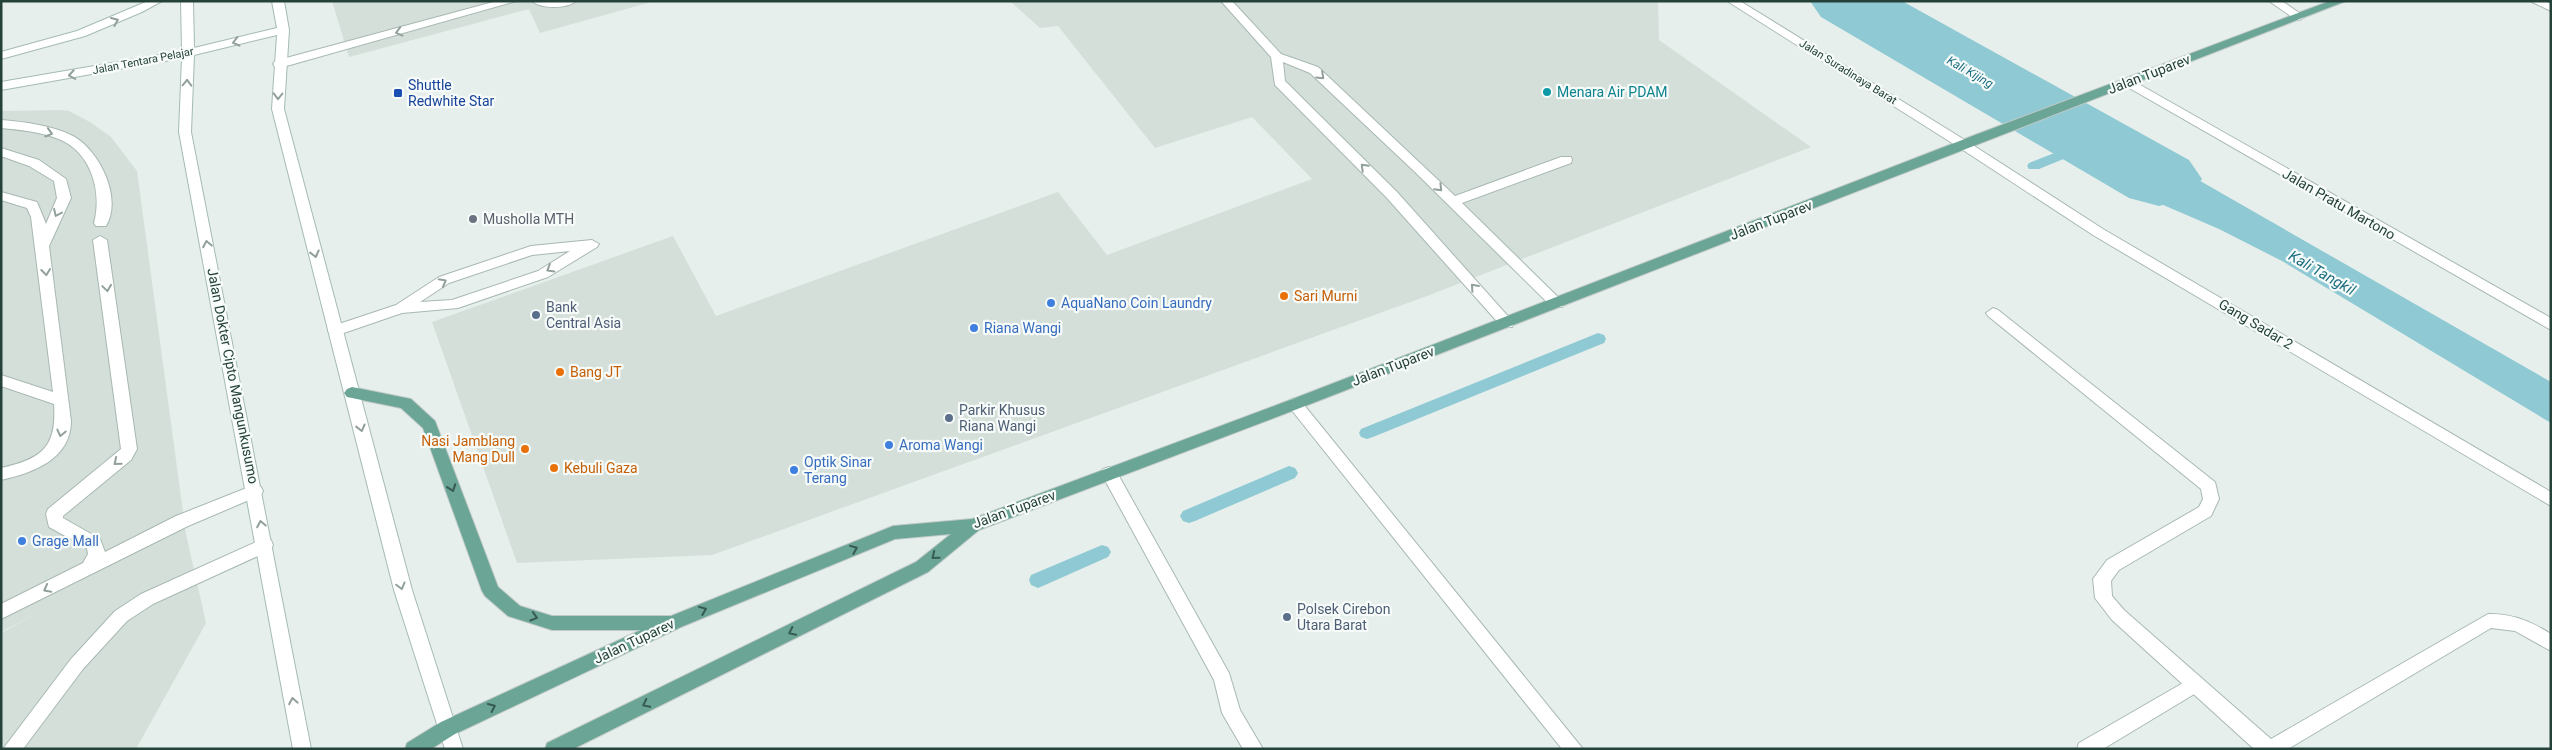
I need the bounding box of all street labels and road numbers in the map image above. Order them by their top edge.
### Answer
street label: Jalan Suradinaya Barat [1797,37,1899,107]
street label: Jalan Tentara Pelajar [91,45,195,77]
street label: Jalan Tuparev [2106,51,2193,97]
street label: Jalan Pratu Martono [2280,165,2398,243]
street label: Jalan Tuparev [1728,197,1815,243]
street label: Jalan Dokter Cipto Mangunkusumo [204,267,262,485]
street label: Gang Sadar 2 [2216,296,2296,352]
street label: Jalan Tuparev [1350,343,1437,389]
street label: Jalan Tuparev [970,487,1058,531]
street label: Jalan Tuparev [591,615,677,667]

